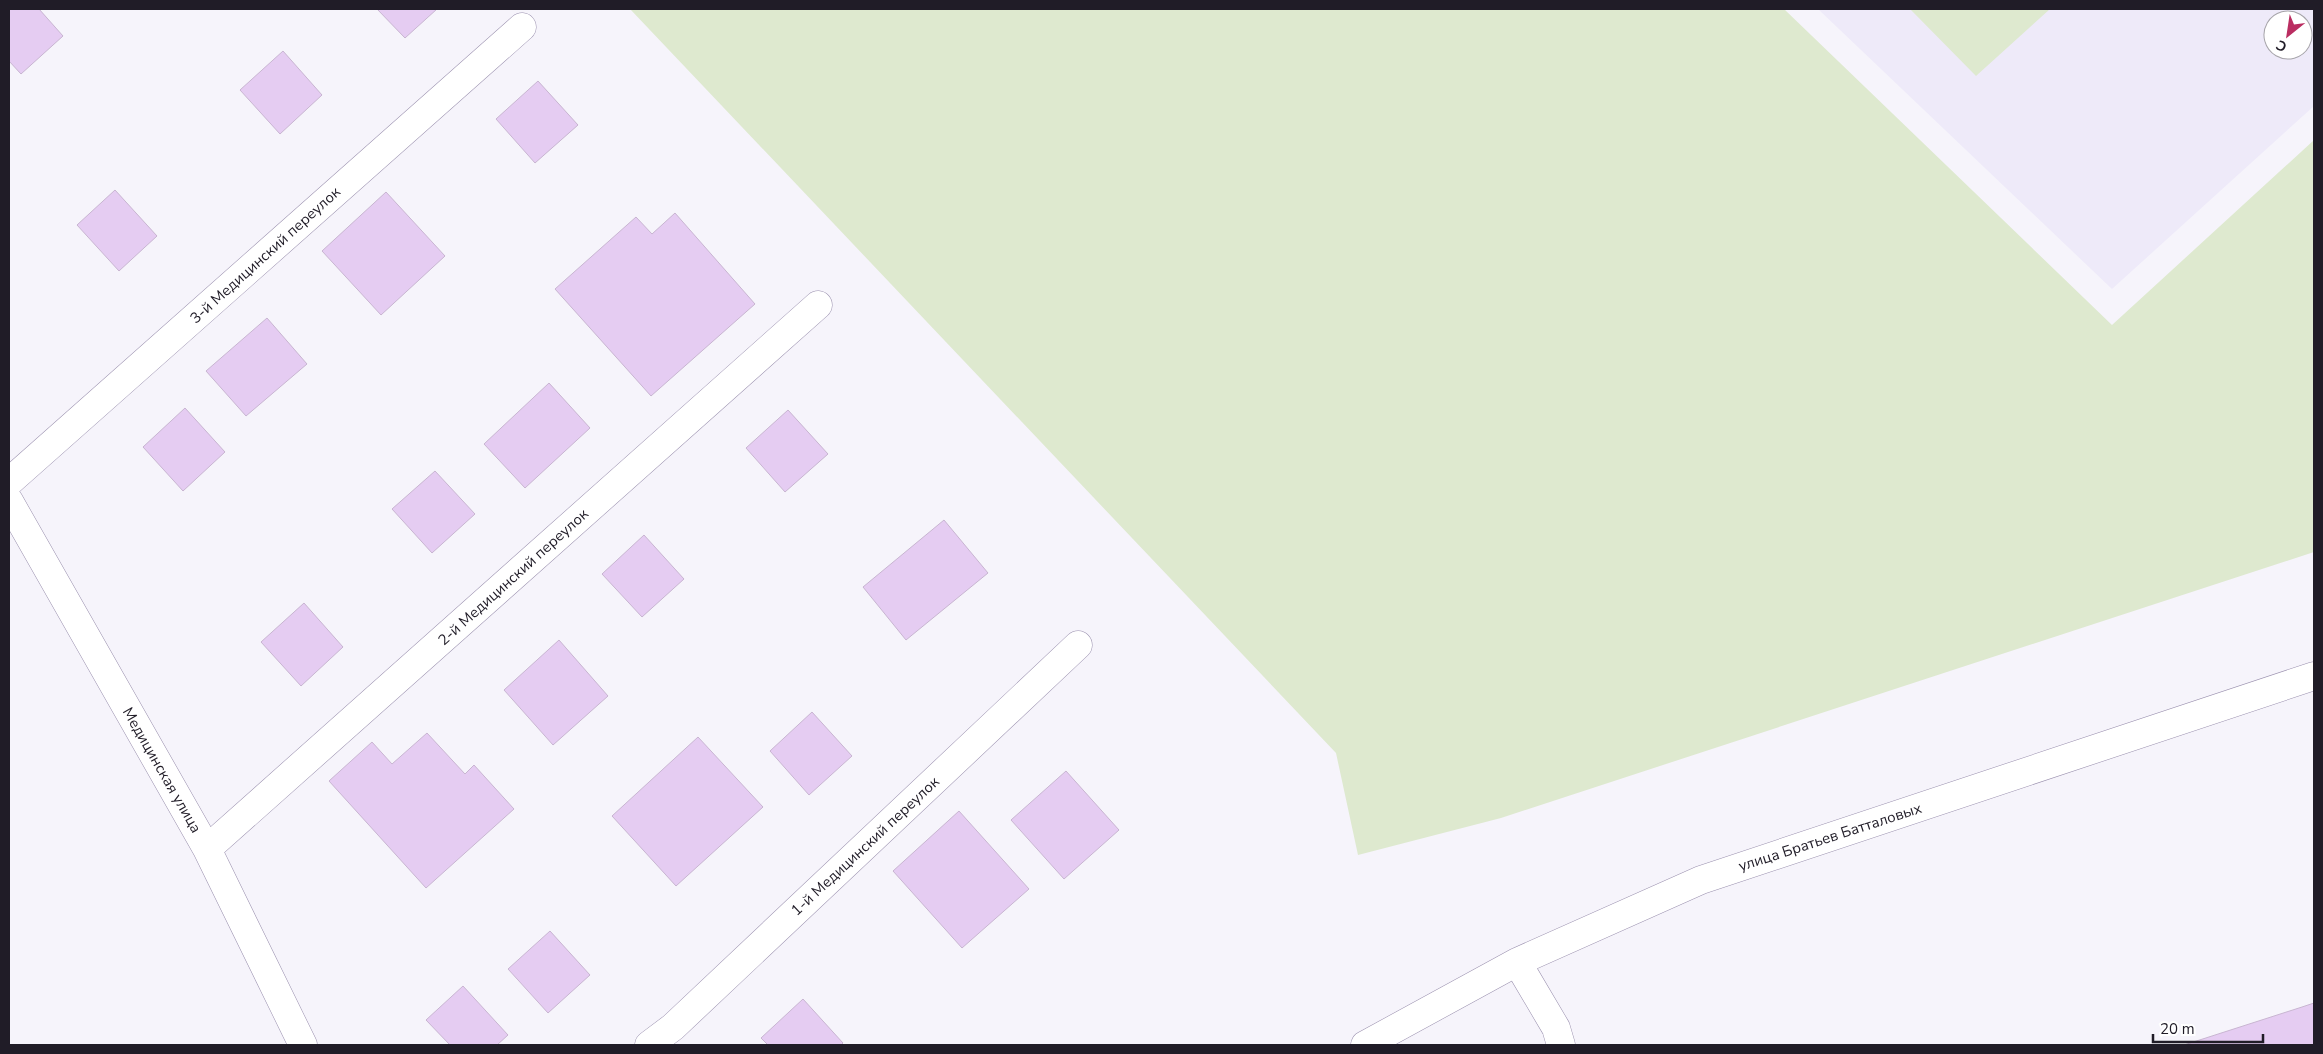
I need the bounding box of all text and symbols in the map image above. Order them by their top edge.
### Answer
north arrow [2263,10,2313,60]
text: С [2272,35,2291,56]
street label: 3-й Медицинский переулок [186,182,344,328]
street label: 2-й Медицинский переулок [434,504,592,650]
street label: Медицинская улица [118,704,206,836]
street label: 1-й Медицинский переулок [787,772,943,920]
street label: улица Братьев Батталовых [1736,798,1924,876]
scale bar [2153,1012,2263,1044]
text: 20 m [2160,1019,2195,1039]

